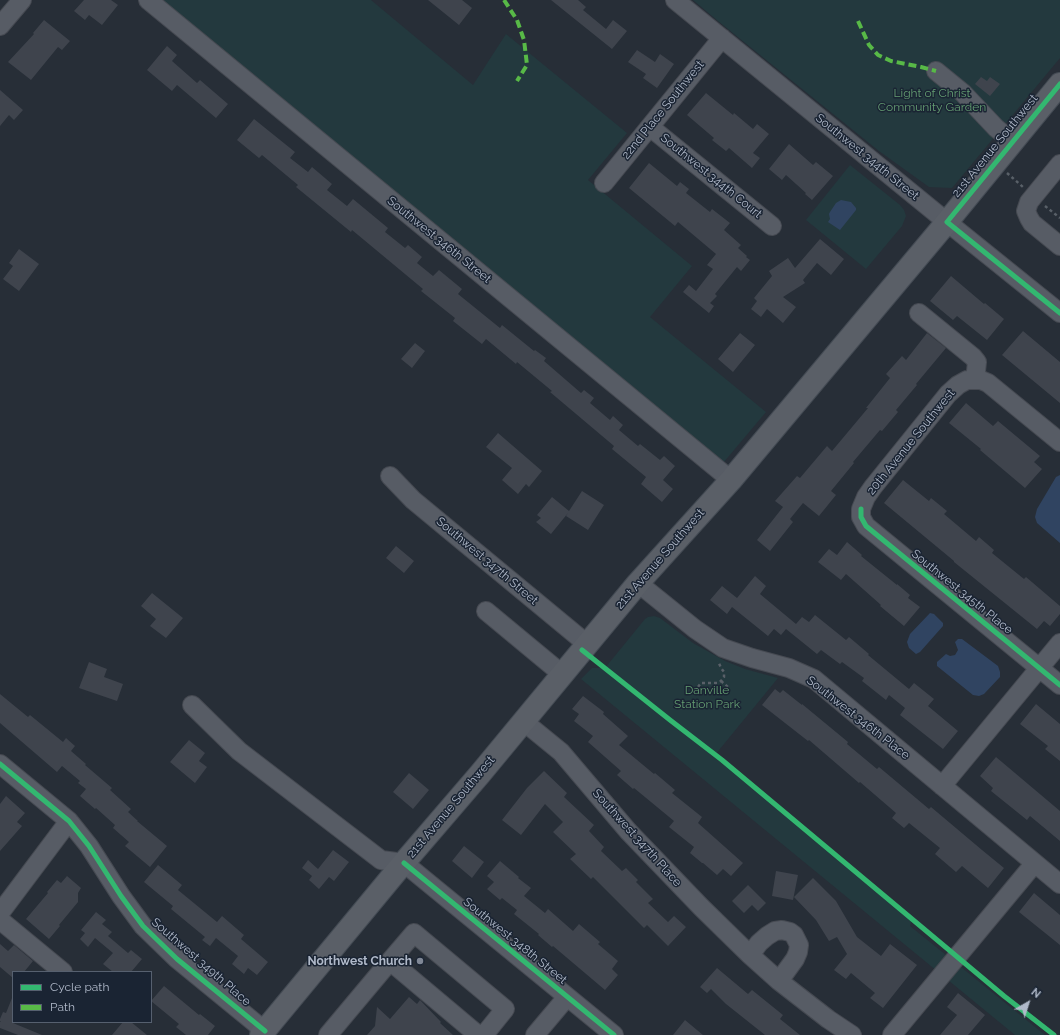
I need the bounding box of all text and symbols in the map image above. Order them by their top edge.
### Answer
street label: 22nd Place Southwest [619,58,707,162]
park label: Light of Christ Community Garden [878,86,986,114]
street label: 21st Avenue Southwest [949,92,1041,200]
street label: Southwest 344th Street [812,111,922,203]
street label: Southwest 344th Court [657,131,765,221]
street label: Southwest 346th Street [384,194,494,286]
street label: 20th Avenue Southwest [864,386,958,498]
street label: 21st Avenue Southwest [612,506,708,612]
street label: Southwest 347th Street [433,514,541,608]
street label: Southwest 345th Place [908,547,1016,637]
street label: Southwest 346th Place [804,673,912,763]
park label: Danville Station Park [674,683,740,711]
street label: 21st Avenue Southwest [404,753,498,861]
street label: Southwest 347th Place [589,786,685,890]
street label: Southwest 348th Street [460,895,570,987]
street label: Southwest 349th Place [148,915,254,1009]
place label: Northwest Church [307,954,412,968]
marker: Northwest Church [415,956,425,966]
legend [12,971,152,1023]
text: Cycle path [50,980,109,994]
north arrow [1008,983,1048,1023]
text: N [1029,986,1043,1001]
text: Path [50,1000,75,1014]

